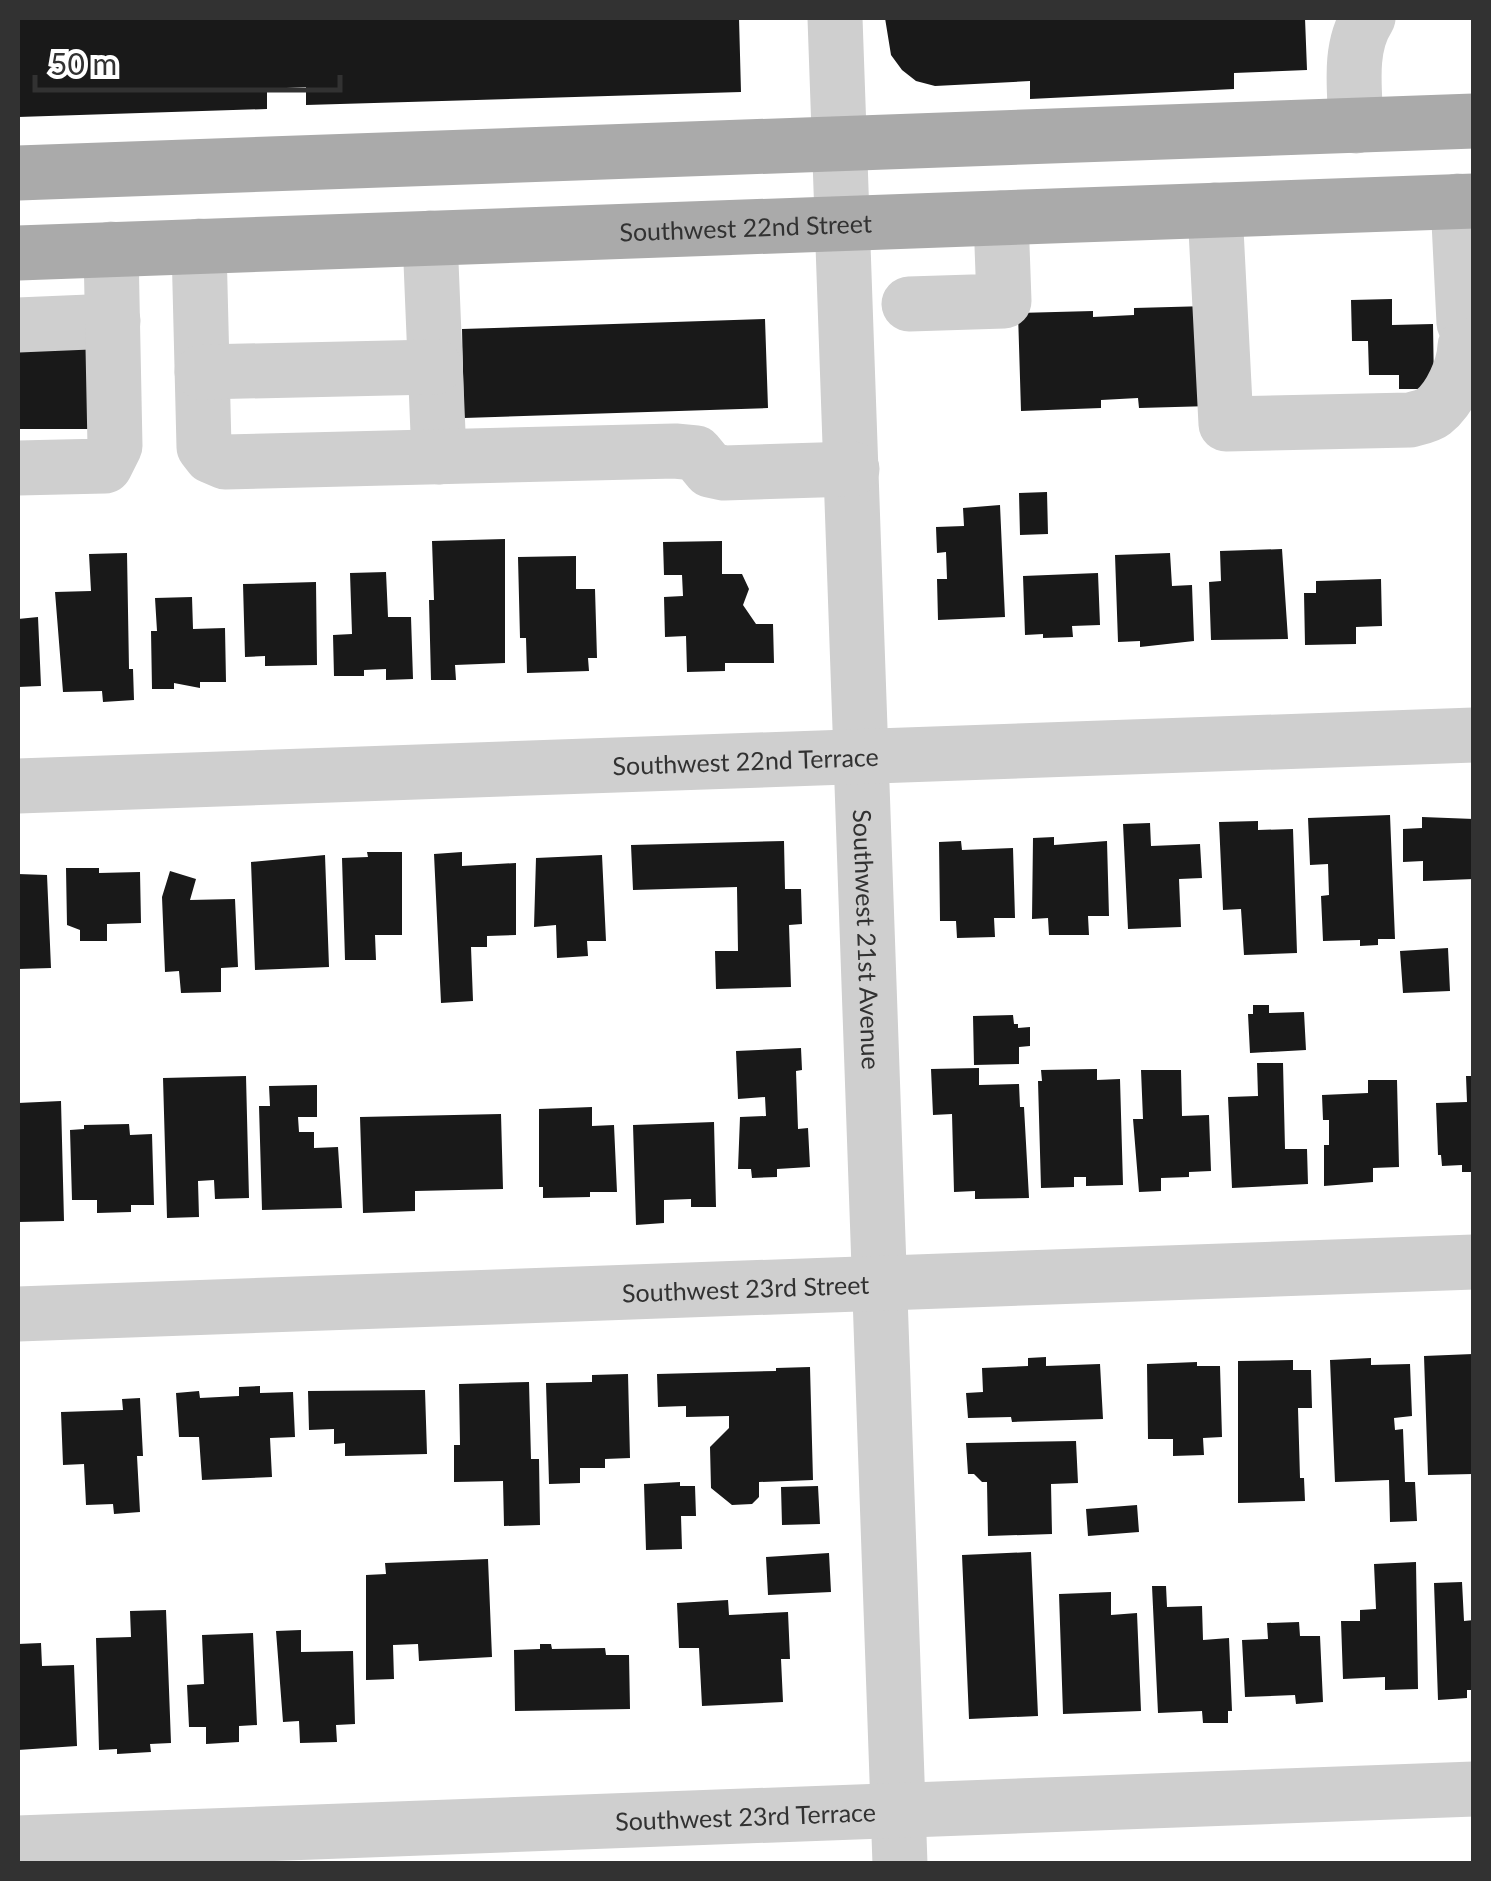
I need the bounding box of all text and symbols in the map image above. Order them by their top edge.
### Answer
scale bar [35,30,340,92]
text: 50 m [50,45,117,81]
street label: Southwest 22nd Street [619,208,872,247]
street label: Southwest 22nd Terrace [612,741,879,780]
street label: Southwest 21st Avenue [848,809,887,1070]
street label: Southwest 23rd Street [621,1269,870,1307]
street label: Southwest 23rd Terrace [615,1796,876,1836]

